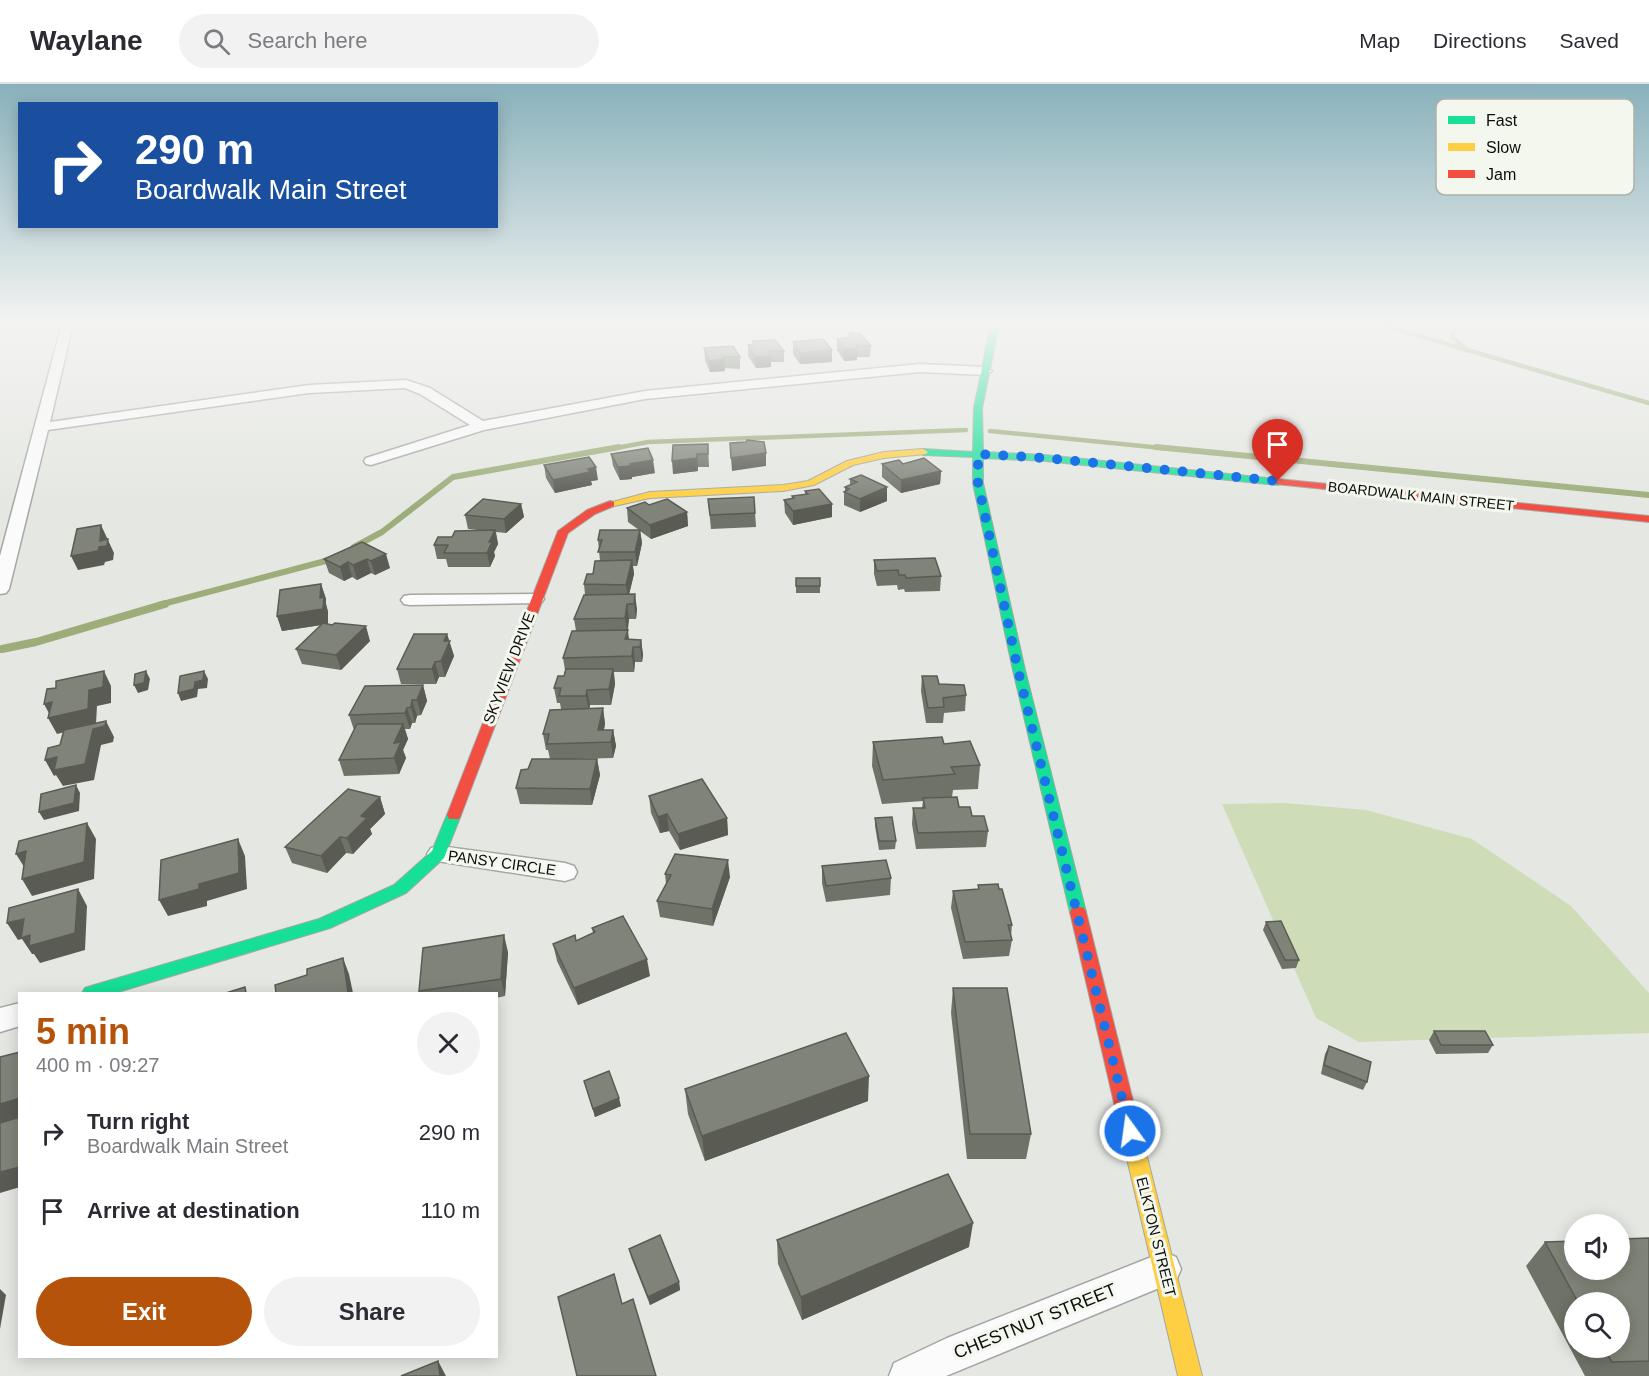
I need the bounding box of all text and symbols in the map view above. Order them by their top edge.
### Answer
search box [179,14,599,68]
text: Waylane [30,25,143,56]
icon: search [200,25,233,58]
text: Search here [248,28,367,53]
text: Map [1359,29,1400,52]
text: Directions [1433,29,1526,52]
text: Saved [1559,29,1619,52]
legend [1436,99,1634,195]
text: Fast [1486,112,1518,129]
icon: right [36,126,114,204]
text: 290 m [135,126,254,173]
text: Slow [1486,139,1521,156]
text: Jam [1486,166,1516,183]
text: Boardwalk Main Street [135,175,407,205]
pin [1252,419,1303,481]
icon: arrive [1261,428,1294,461]
street label: BOARDWALK MAIN STREET [1327,478,1515,514]
street label: SKYVIEW DRIVE [479,610,538,726]
street label: PANSY CIRCLE [447,847,557,878]
text: 5 min [36,1011,130,1052]
button: close [417,1012,480,1075]
text: 400 m · 09:27 [36,1054,159,1076]
position arrow [1098,1099,1162,1163]
text: Turn right [87,1109,189,1134]
icon: right [36,1117,69,1150]
text: 290 m [419,1120,480,1145]
text: Boardwalk Main Street [87,1135,288,1157]
street label: ELKTON STREET [1133,1175,1180,1299]
icon: arrive [36,1195,69,1228]
text: Arrive at destination [87,1198,300,1223]
text: 110 m [420,1198,480,1223]
map controls [1564,1214,1630,1358]
button: sound [1564,1214,1630,1280]
button: Exit [36,1277,252,1346]
button: Share [264,1277,480,1346]
street label: CHESTNUT STREET [951,1279,1119,1363]
button: search [1564,1292,1630,1358]

